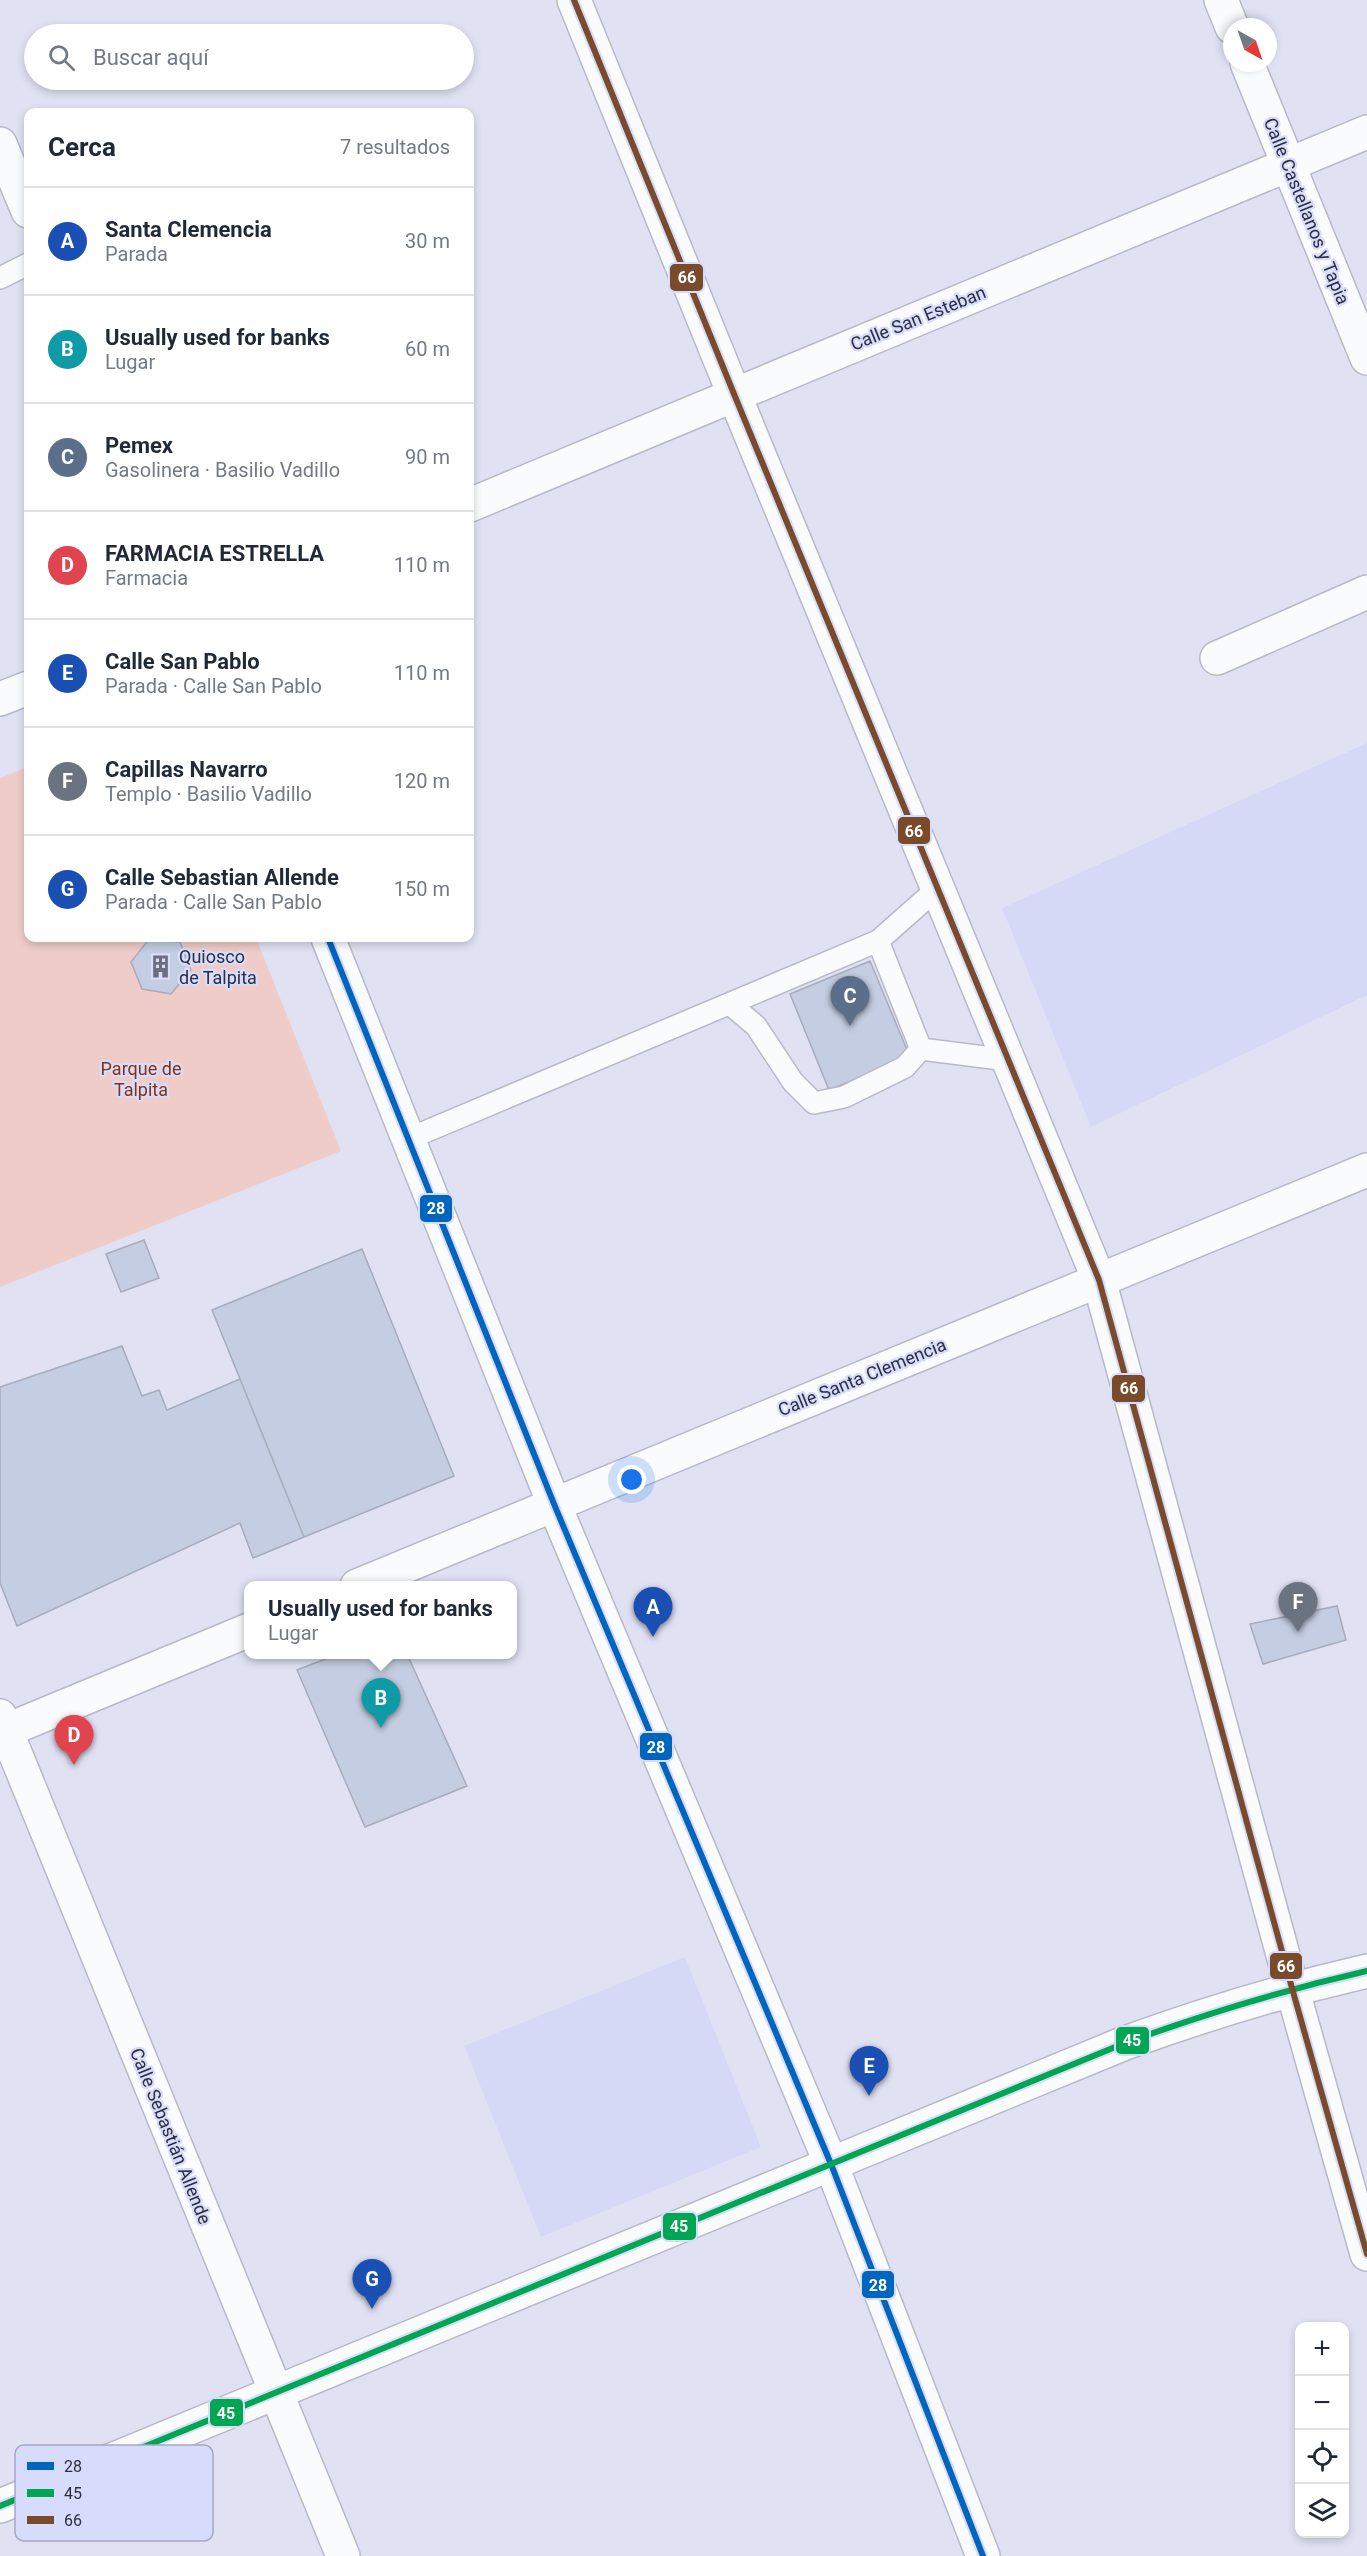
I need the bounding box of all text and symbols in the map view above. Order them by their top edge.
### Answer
north arrow [1223,18,1277,72]
search box [24,24,474,90]
icon: search [45,41,78,74]
text: Buscar aquí [93,45,209,70]
street label: Calle Castellanos y Tapia [1260,115,1354,307]
text: Cerca [48,132,116,162]
text: 7 resultados [340,135,450,159]
text: Santa Clemencia [105,217,272,242]
text: A [61,229,74,253]
text: 30 m [405,229,450,253]
text: Parada [105,242,168,266]
line badge: 66 [669,263,704,292]
text: 66 [678,268,696,287]
street label: Calle San Esteban [847,281,989,355]
text: Usually used for banks [105,325,330,350]
text: B [61,337,74,361]
text: 60 m [405,337,450,361]
text: Lugar [105,350,155,374]
text: Pemex [105,433,173,458]
text: C [61,445,74,469]
text: 90 m [405,445,450,469]
text: Gasolinera · Basilio Vadillo [105,458,340,482]
text: FARMACIA ESTRELLA [105,541,324,566]
text: D [61,553,74,577]
text: 110 m [394,553,450,577]
text: Farmacia [105,566,188,590]
text: Calle San Pablo [105,649,260,674]
text: E [62,661,73,685]
text: 110 m [394,661,450,685]
text: Parada · Calle San Pablo [105,674,322,698]
text: Capillas Navarro [105,757,268,782]
text: F [62,769,73,793]
text: 120 m [394,769,450,793]
text: Templo · Basilio Vadillo [105,782,312,806]
line badge: 66 [897,816,931,845]
text: 66 [905,822,923,841]
text: Calle Sebastian Allende [105,865,339,890]
text: G [61,877,74,901]
text: 150 m [394,877,450,901]
text: Parada · Calle San Pablo [105,890,322,914]
place label: Quiosco de Talpita [179,946,257,988]
building icon: Quiosco de Talpita [148,953,174,979]
pin: C [830,976,870,1026]
park label: Parque de Talpita [101,1058,181,1100]
line badge: 28 [419,1194,453,1223]
text: 28 [427,1199,445,1218]
street label: Calle Santa Clemencia [775,1334,949,1420]
line badge: 66 [1111,1374,1146,1403]
text: 66 [1120,1379,1138,1398]
your location [617,1465,646,1494]
popup [244,1581,517,1659]
pin: F [1278,1582,1318,1632]
pin: A [634,1588,672,1637]
text: Usually used for banks [268,1596,493,1621]
text: Lugar [268,1621,318,1645]
pin: B [362,1678,400,1728]
pin: D [54,1716,94,1765]
line badge: 28 [639,1732,673,1761]
text: 28 [647,1738,665,1757]
line badge: 66 [1269,1952,1303,1980]
text: 66 [1277,1957,1295,1976]
line badge: 45 [1115,2026,1150,2055]
text: 45 [1123,2031,1141,2050]
street label: Calle Sebastián Allende [126,2045,216,2227]
pin: E [850,2046,888,2096]
line badge: 45 [662,2212,697,2241]
text: 45 [670,2217,688,2236]
pin: G [352,2260,392,2309]
line badge: 28 [861,2270,895,2299]
text: 28 [869,2276,887,2295]
map controls [1295,2322,1349,2538]
button: + [1295,2322,1349,2376]
button: − [1295,2376,1349,2430]
line badge: 45 [209,2398,244,2427]
text: 45 [217,2404,235,2423]
button: locate [1295,2430,1349,2484]
legend [15,2445,213,2541]
text: 28 [64,2457,82,2476]
text: 45 [64,2484,82,2503]
button: layers [1295,2484,1349,2538]
text: 66 [64,2511,82,2530]

